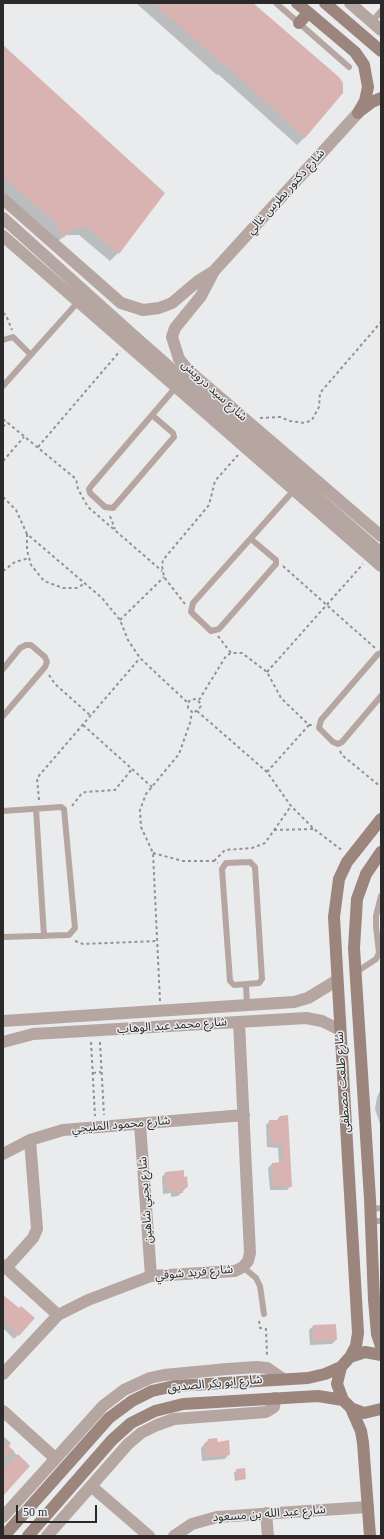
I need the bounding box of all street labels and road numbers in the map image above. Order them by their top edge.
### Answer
street label: شارع دكتور بطرس غالي [244,146,328,238]
street label: شارع سيد درويش [178,358,250,424]
street label: شارع محمد عبد الوهاب [117,1015,227,1037]
street label: شارع طلعت مصطفى [332,1031,354,1133]
street label: شارع محمود المليجي [71,1114,171,1136]
street label: شارع يحيي شاهين [136,1156,156,1244]
street label: شارع فريد شوقي [154,1262,234,1284]
street label: شارع ابو بكر الصديق [167,1373,263,1395]
street label: شارع عبد الله بن مسعود [212,1503,326,1525]

